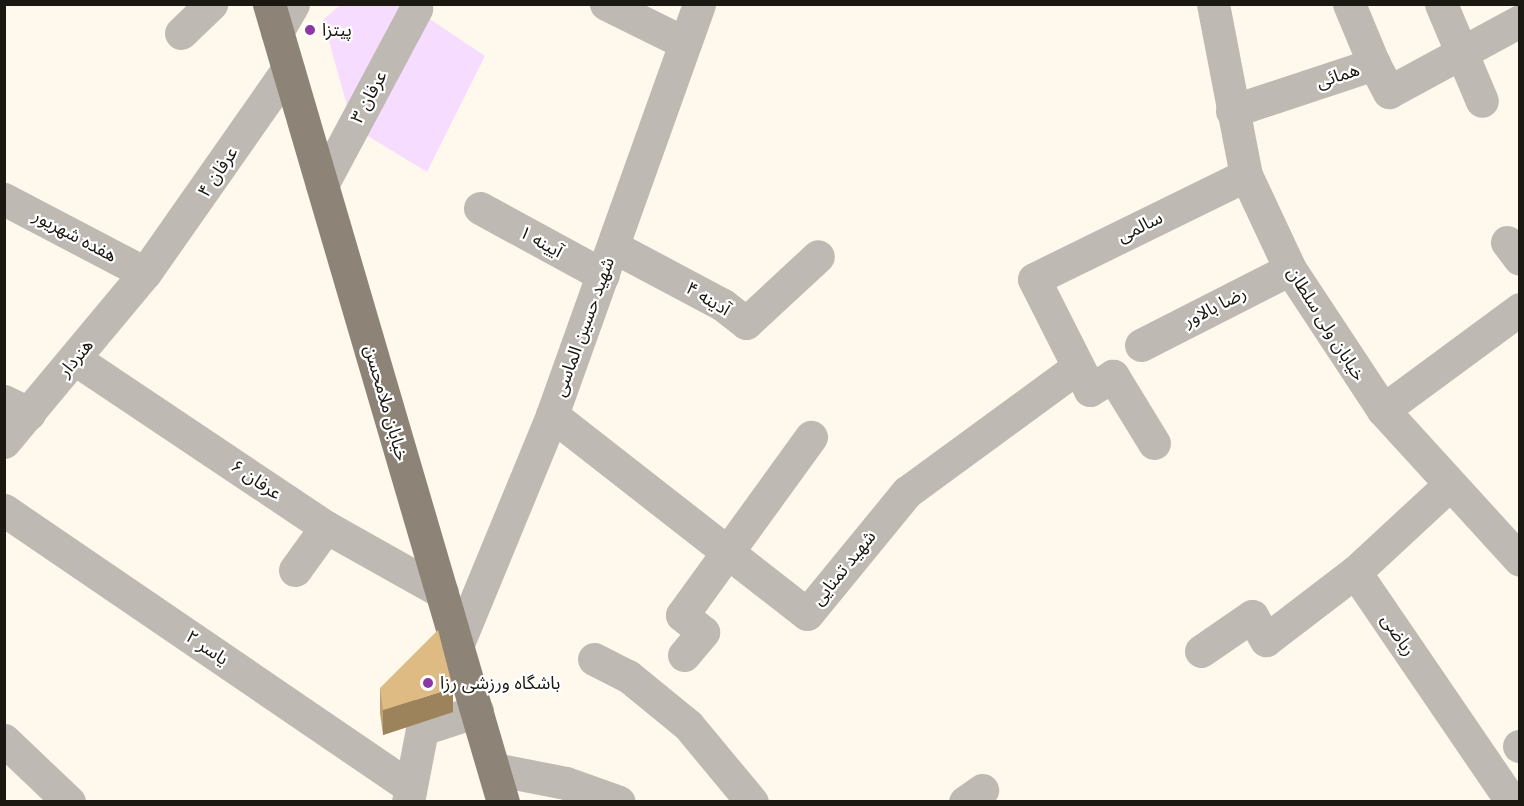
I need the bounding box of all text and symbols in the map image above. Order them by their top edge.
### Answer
place label: پیتزا [322,19,352,41]
marker: پیتزا [303,23,317,37]
street label: همائی [1314,59,1362,93]
street label: عرفان ۳ [346,67,392,127]
street label: عرفان ۴ [193,143,243,201]
street label: هفده شهریور [30,205,120,267]
street label: سالمی [1114,207,1166,247]
street label: آیینه ۱ [516,221,566,263]
street label: شهید حسین الماسی [549,254,619,400]
street label: خیابان ولی سلطان [1282,263,1370,385]
street label: آدینه ۴ [682,277,734,321]
street label: رضا بالاور [1180,282,1250,332]
street label: هنردار [54,335,98,381]
street label: خیابان ملامحسن [359,343,413,463]
street label: عرفان ۶ [227,455,285,505]
street label: شهید تمنایی [807,526,881,610]
street label: ریاضی [1376,610,1420,660]
street label: یاسر ۲ [182,626,232,670]
place label: باشگاه ورزشی رزا [440,672,560,694]
marker: باشگاه ورزشی رزا [421,676,435,690]

